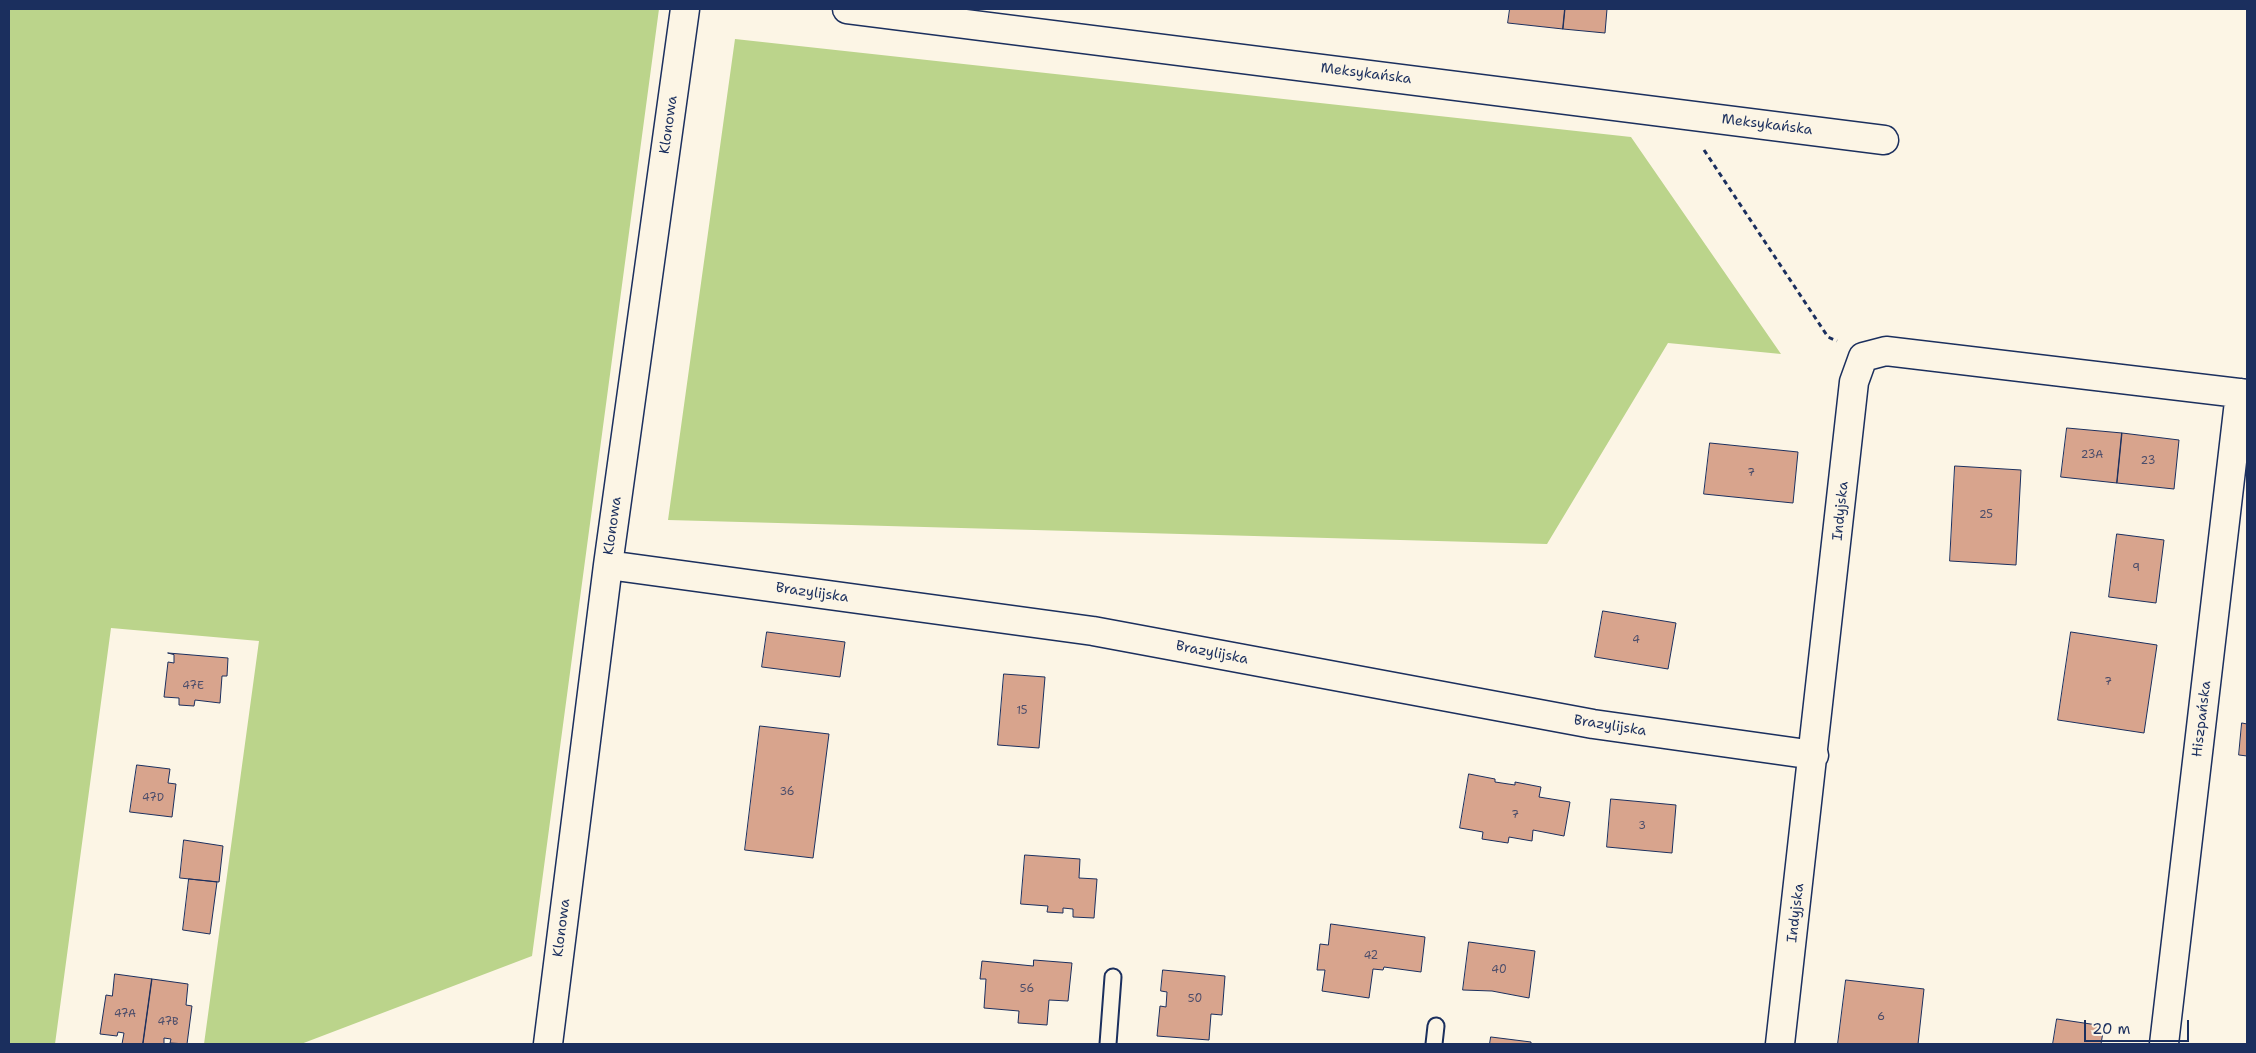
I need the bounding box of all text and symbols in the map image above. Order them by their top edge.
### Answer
street label: Meksykańska [1320,60,1412,88]
street label: Klonowa [657,95,681,155]
street label: Meksykańska [1721,111,1813,139]
house number: 23A [2081,448,2103,462]
house number: 23 [2141,454,2155,468]
house number: 7 [1747,466,1755,480]
street label: Indyjska [1830,481,1852,541]
street label: Klonowa [601,496,625,556]
house number: 25 [1979,508,1993,522]
house number: 9 [2132,561,2140,575]
street label: Brazylijska [775,580,849,606]
house number: 4 [1632,633,1640,647]
street label: Brazylijska [1174,638,1250,668]
house number: 7 [2104,675,2112,689]
house number: 47E [182,679,204,693]
street label: Hiszpańska [2189,680,2215,758]
house number: 15 [1016,704,1028,718]
street label: Brazylijska [1573,712,1647,740]
house number: 36 [779,785,795,799]
house number: 47D [142,791,164,805]
house number: 7 [1511,808,1519,822]
house number: 3 [1638,819,1646,833]
street label: Indyjska [1784,882,1808,944]
street label: Klonowa [550,898,574,958]
house number: 42 [1364,949,1378,963]
house number: 40 [1491,963,1507,977]
house number: 56 [1020,982,1034,996]
house number: 50 [1188,992,1202,1006]
house number: 47A [114,1007,136,1021]
house number: 6 [1877,1010,1885,1024]
scale bar [2086,1010,2191,1042]
house number: 47B [157,1015,179,1029]
text: 20 m [2092,1019,2131,1039]

